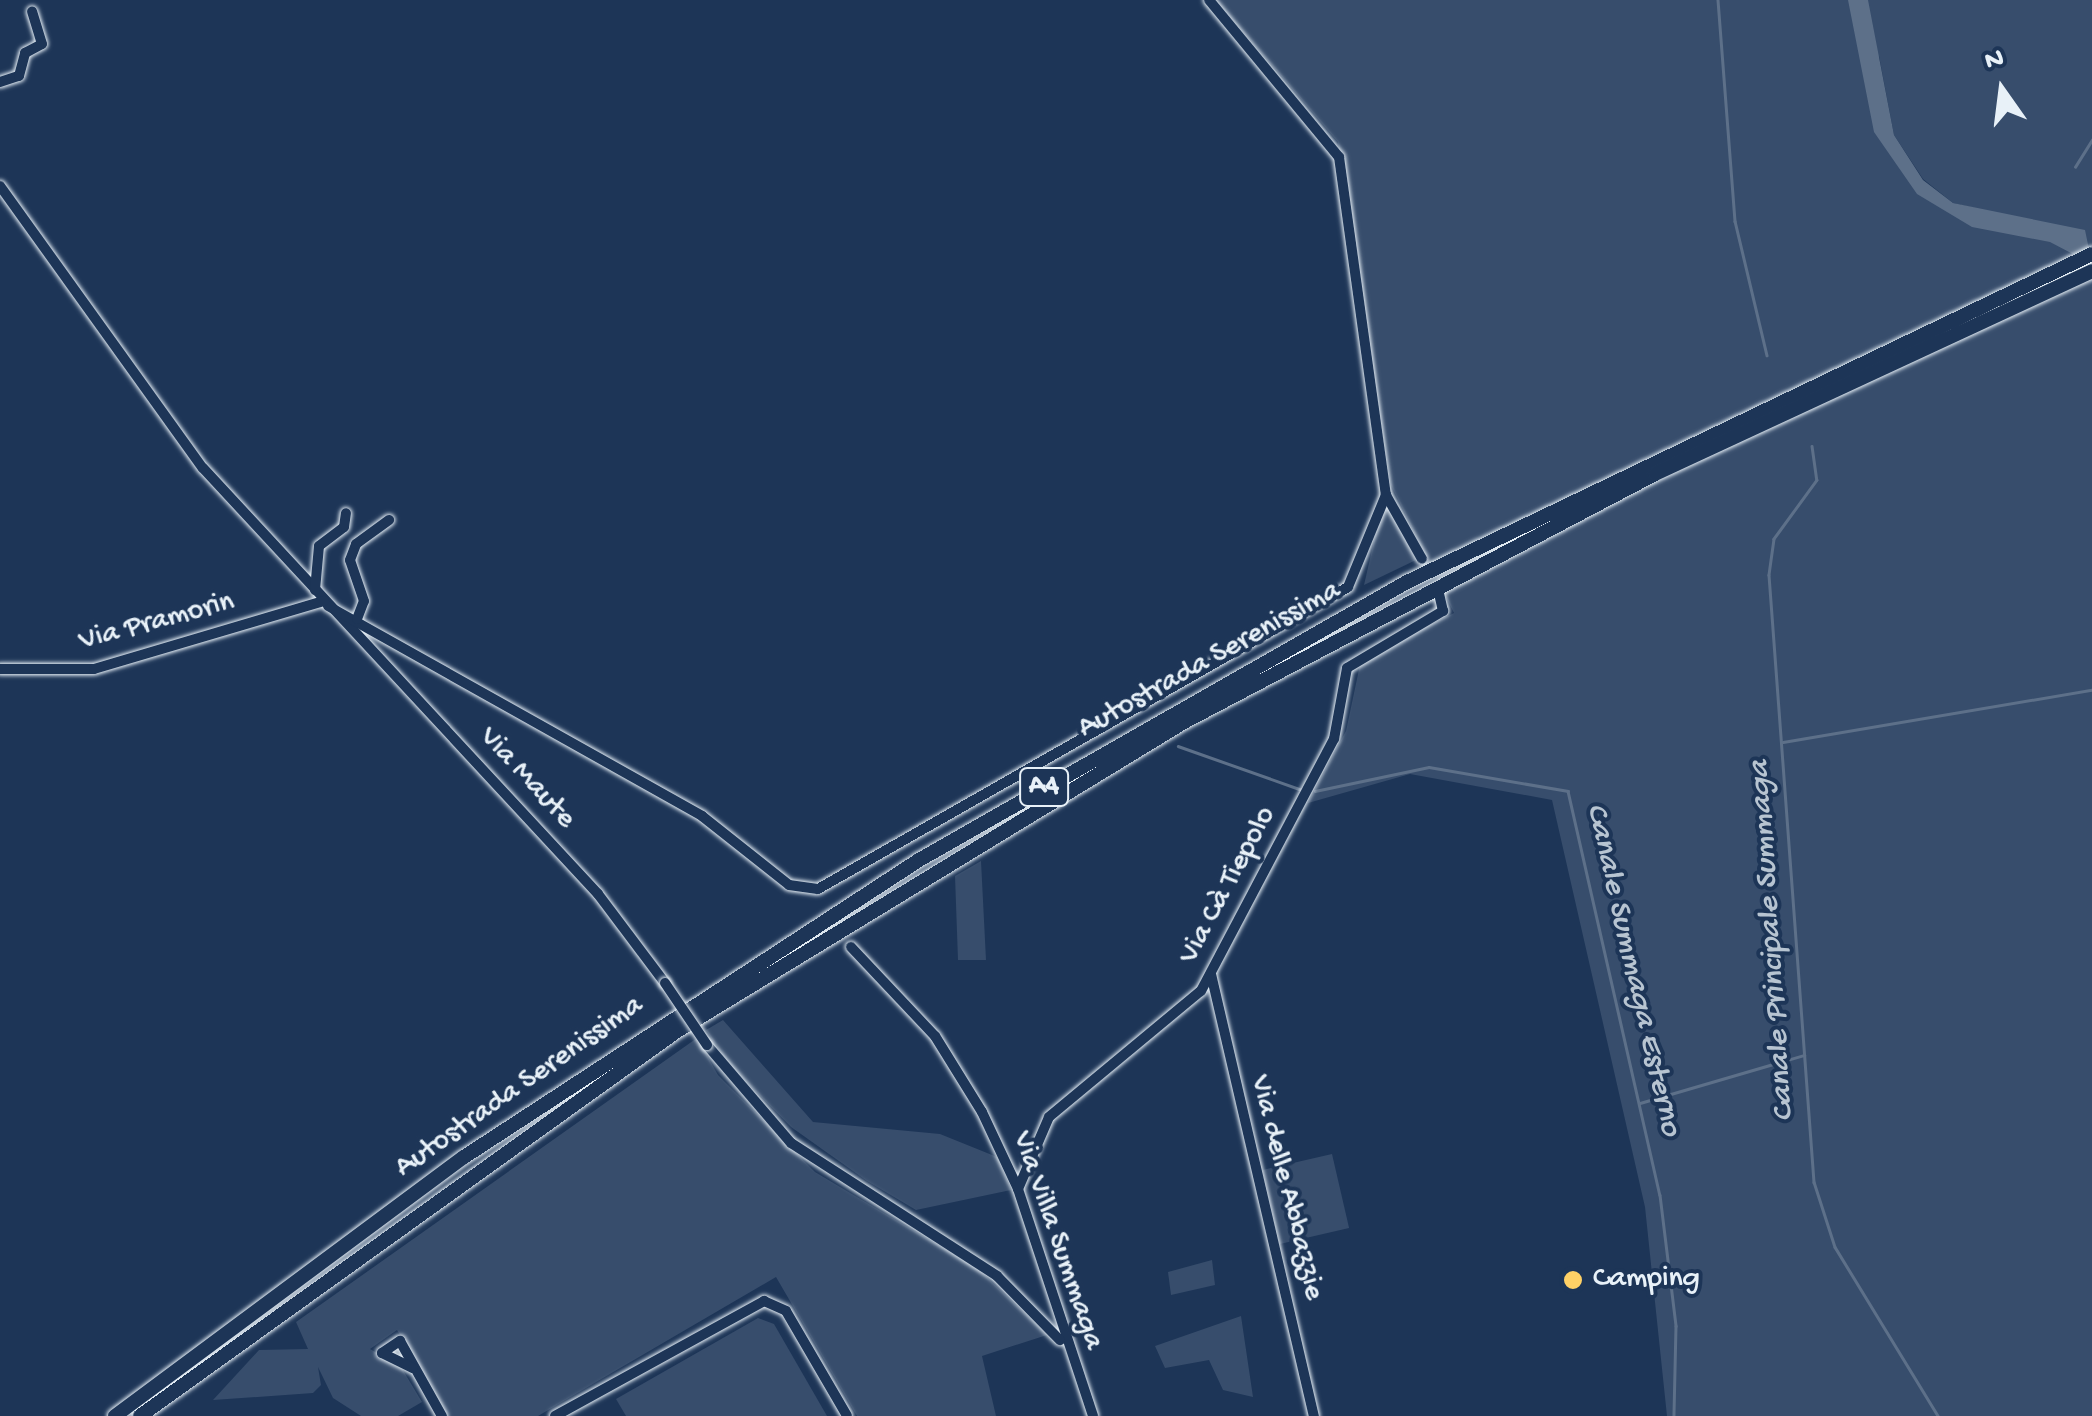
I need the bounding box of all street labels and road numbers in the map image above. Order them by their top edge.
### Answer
street label: Autostrada Serenissima [1073,574,1347,748]
street label: Via Pramorin [76,585,238,661]
street label: Via Maute [470,721,582,837]
road number: A4 [1019,764,1069,810]
street label: Via Cà Tiepolo [1172,801,1286,971]
street label: Autostrada Serenissima [389,989,651,1187]
street label: Via delle Abbazzie [1240,1072,1330,1304]
street label: Via Villa Summaga [1002,1127,1110,1355]

